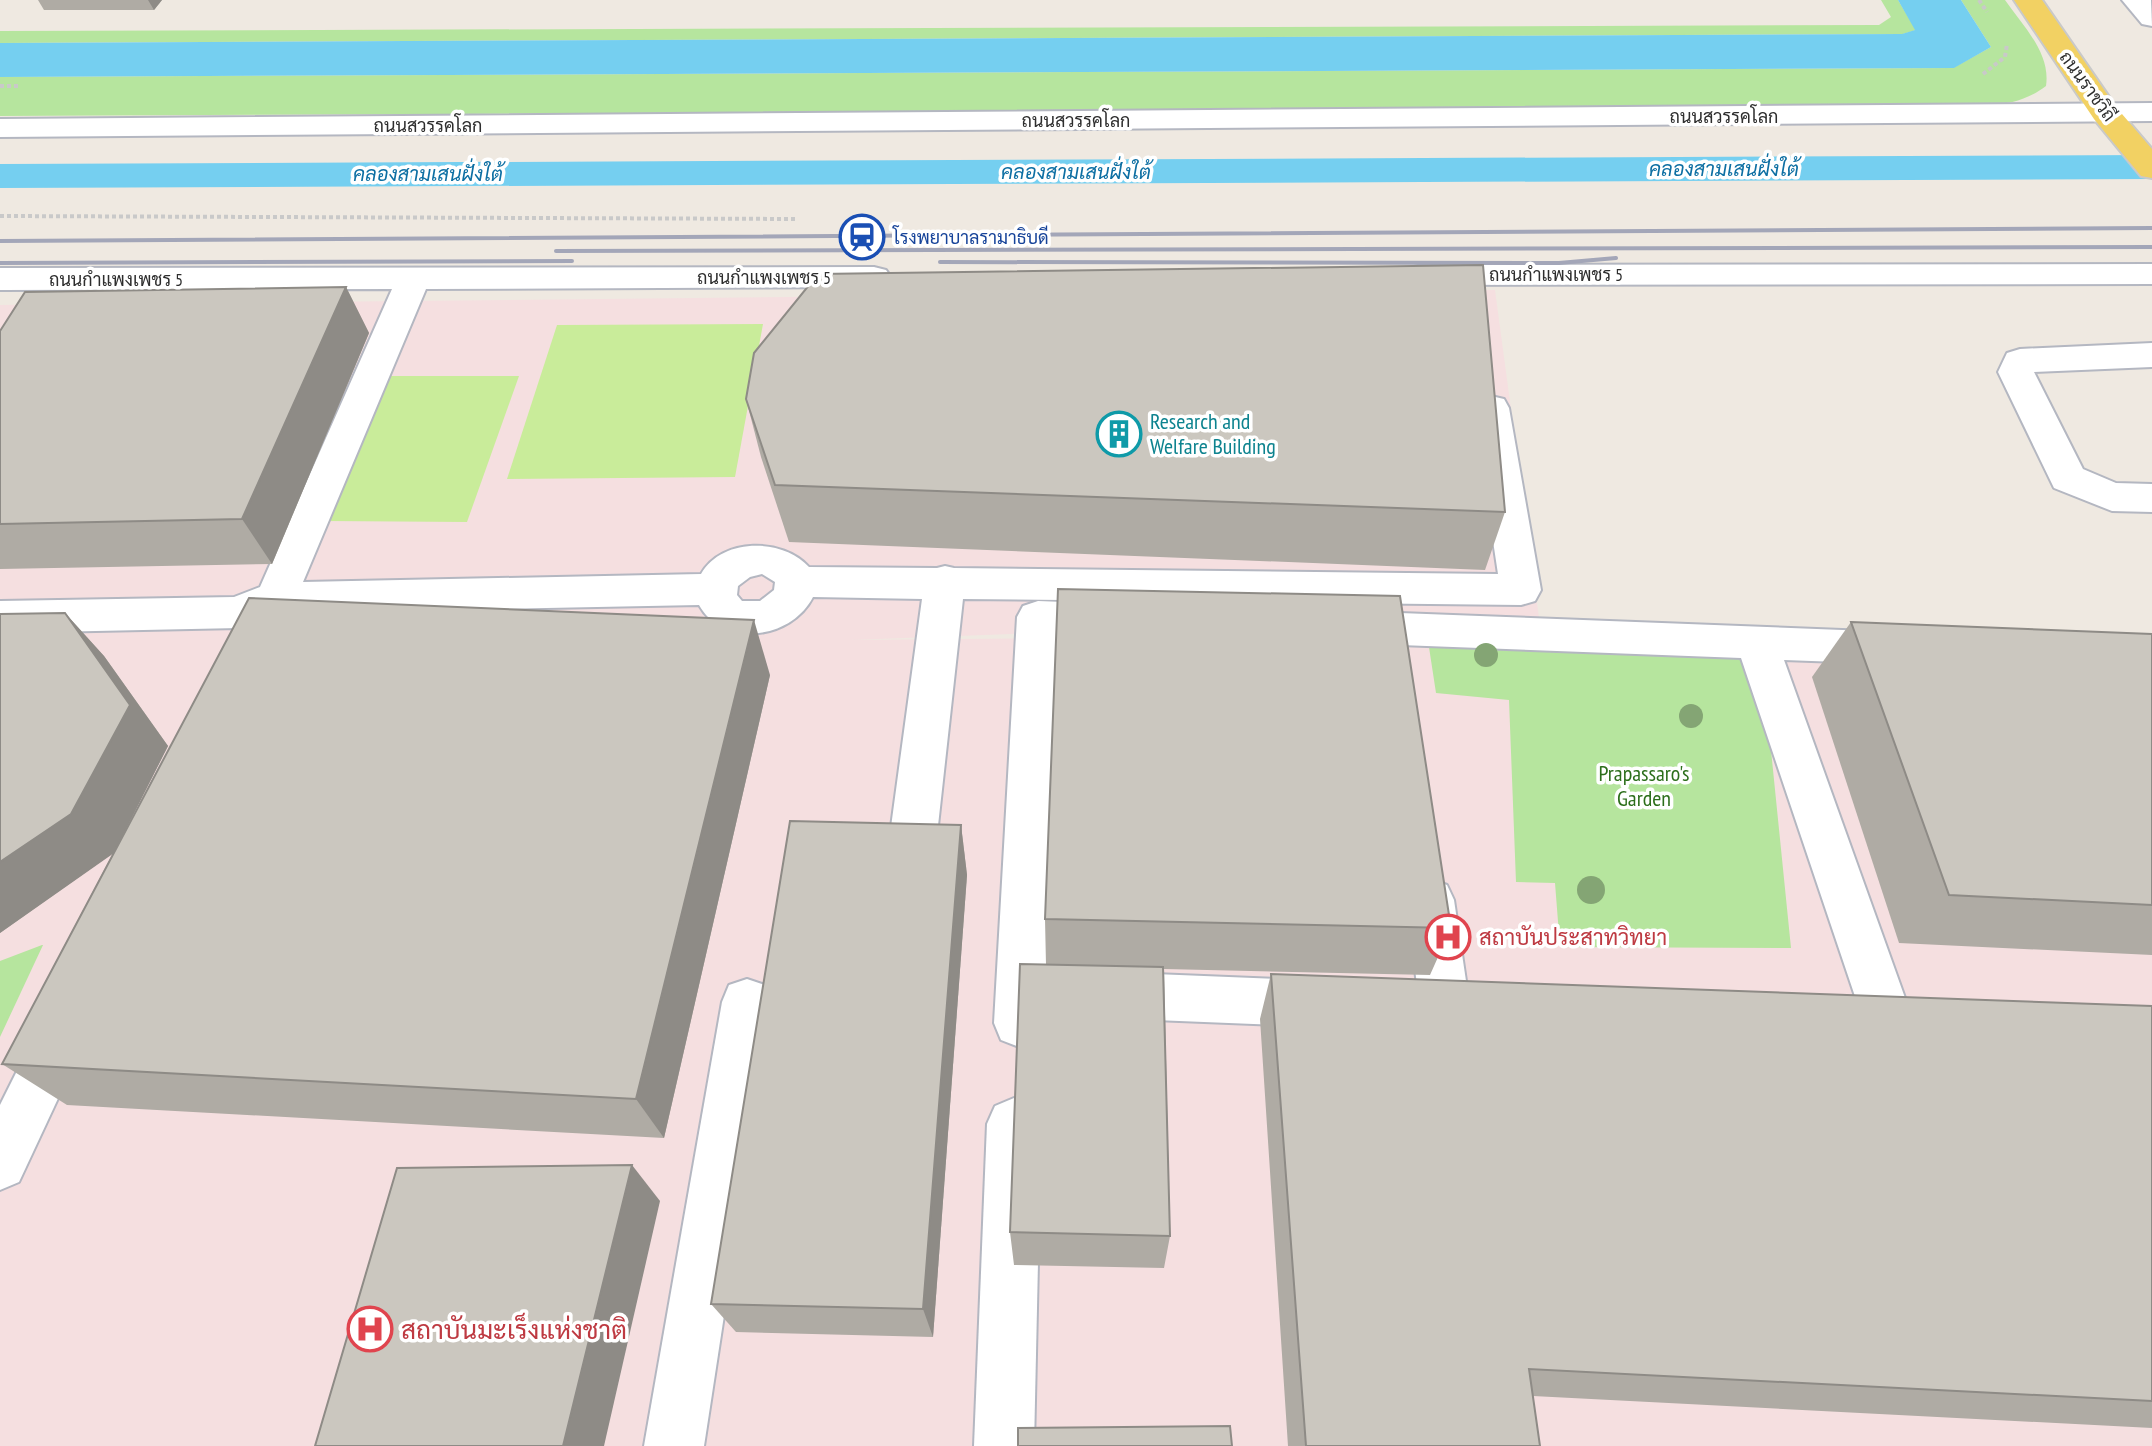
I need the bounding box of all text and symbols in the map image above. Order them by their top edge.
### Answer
street label: ถนนราชวิถี [2055,46,2122,126]
street label: ถนนสวรรคโลก [1670,104,1778,128]
street label: ถนนสวรรคโลก [1022,108,1130,132]
street label: ถนนสวรรคโลก [374,113,482,137]
water label: คลองสามเสนฝั่งใต้ [1649,153,1803,182]
water label: คลองสามเสนฝั่งใต้ [1001,156,1155,185]
water label: คลองสามเสนฝั่งใต้ [353,158,507,187]
station icon: โรงพยาบาลรามาธิบดี [838,213,886,261]
place label: โรงพยาบาลรามาธิบดี [892,225,1049,249]
street label: ถนนกำแพงเพชร 5 [1489,263,1623,286]
street label: ถนนกำแพงเพชร 5 [697,266,831,289]
street label: ถนนกำแพงเพชร 5 [49,268,183,291]
place label: Research and Welfare Building [1150,407,1276,460]
building icon: Research and Welfare Building [1095,410,1143,458]
park label: Prapassaro's Garden [1599,759,1690,812]
hospital icon: สถาบันประสาทวิทยา [1424,913,1472,961]
place label: สถาบันประสาทวิทยา [1479,923,1667,951]
hospital icon: สถาบันมะเร็งแห่งชาติ [346,1305,394,1353]
place label: สถาบันมะเร็งแห่งชาติ [401,1312,627,1346]

